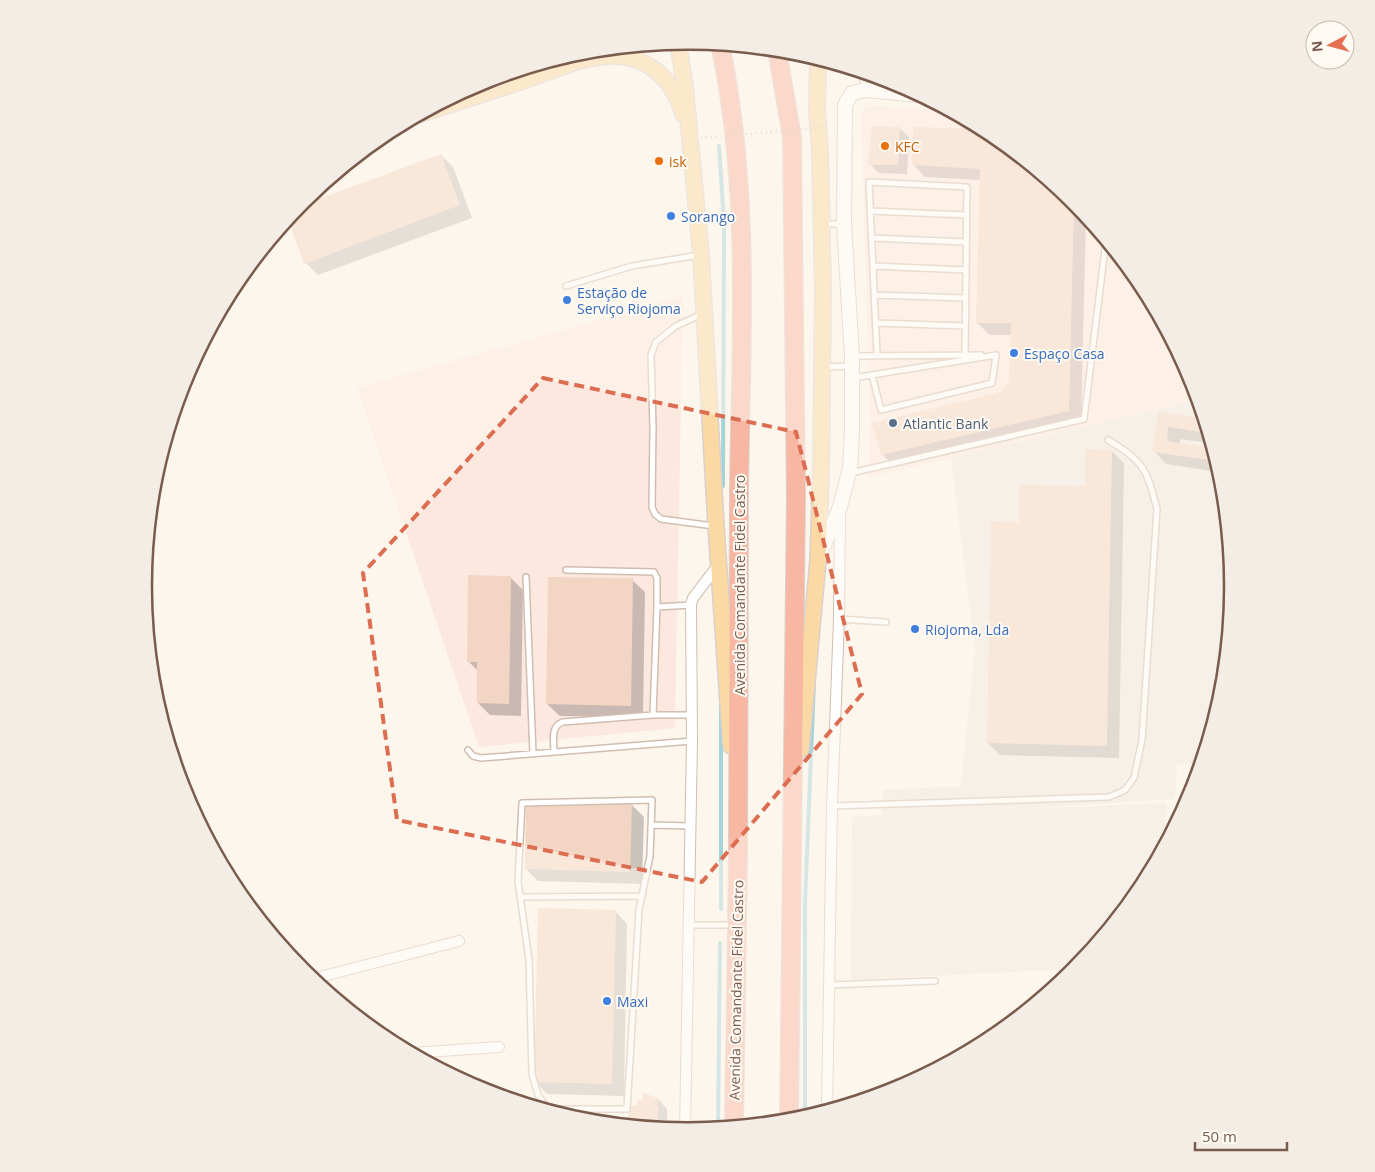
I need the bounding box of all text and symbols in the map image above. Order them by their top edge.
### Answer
north arrow [1305,20,1355,70]
text: N [1307,40,1327,53]
place label: KFC [895,137,920,156]
marker: KFC [879,140,891,152]
place label: isk [669,152,687,171]
marker: isk [653,155,665,167]
place label: Sorango [681,207,735,226]
marker: Sorango [665,210,677,222]
place label: Estação de Serviço Riojoma [577,283,681,318]
marker: Estação de Serviço Riojoma [561,294,573,306]
place label: Espaço Casa [1024,344,1105,363]
marker: Espaço Casa [1008,347,1020,359]
place label: Atlantic Bank [903,414,989,433]
marker: Atlantic Bank [887,417,899,429]
street label: Avenida Comandante Fidel Castro [730,475,749,695]
place label: Riojoma, Lda [925,620,1009,639]
marker: Riojoma, Lda [909,623,921,635]
street label: Avenida Comandante Fidel Castro [725,880,747,1100]
place label: Maxi [617,992,648,1011]
marker: Maxi [601,995,613,1007]
scale bar [1195,1120,1288,1152]
text: 50 m [1202,1126,1237,1146]

